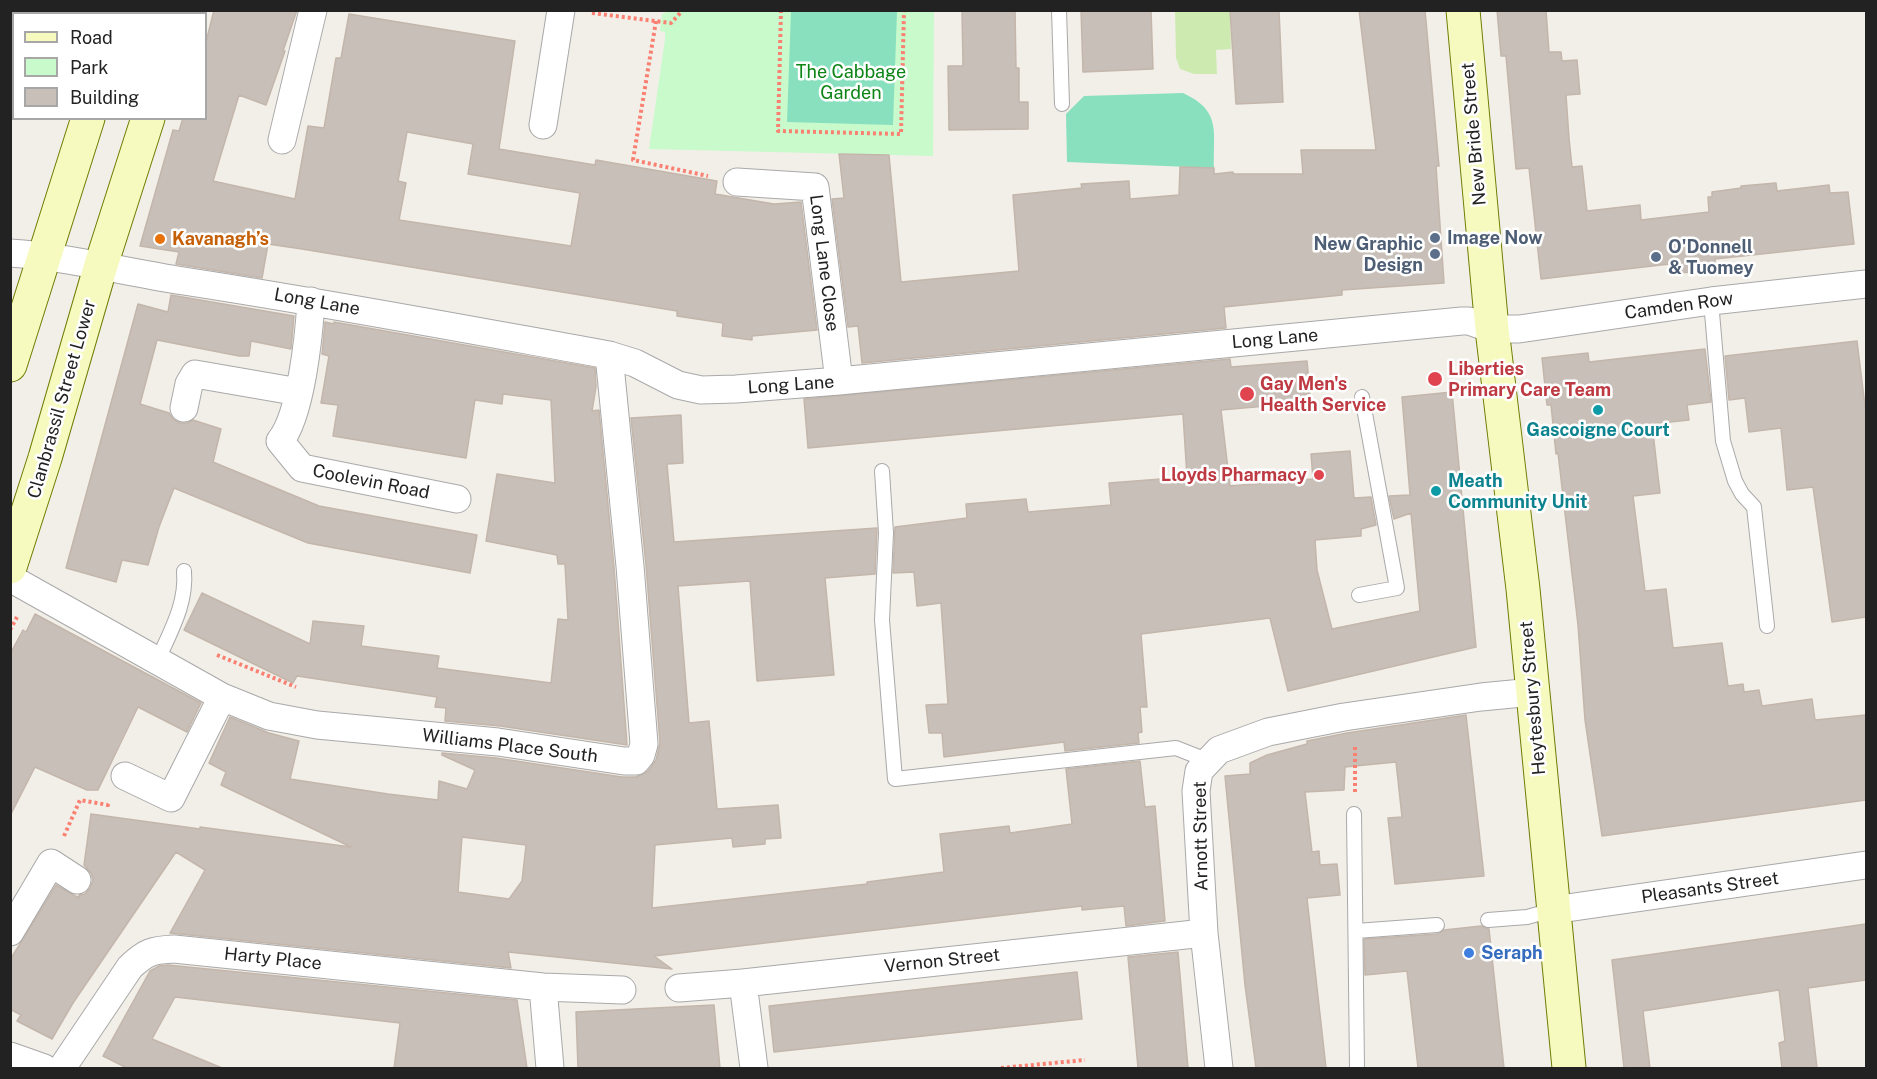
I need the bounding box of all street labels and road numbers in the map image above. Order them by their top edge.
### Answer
street label: New Bride Street [1457,62,1491,206]
street label: Long Lane Close [805,193,843,333]
street label: Long Lane [272,284,362,320]
street label: Camden Row [1623,288,1735,324]
street label: Clanbrassil Street Lower [23,297,101,501]
street label: Long Lane [1231,324,1319,354]
street label: Long Lane [747,371,835,399]
street label: Coolevin Road [311,460,431,504]
street label: Heytesbury Street [1516,620,1550,776]
street label: Williams Place South [421,725,599,767]
street label: Arnott Street [1189,781,1213,891]
street label: Pleasants Street [1640,868,1780,908]
street label: Harty Place [223,943,323,975]
street label: Vernon Street [883,944,1001,978]

